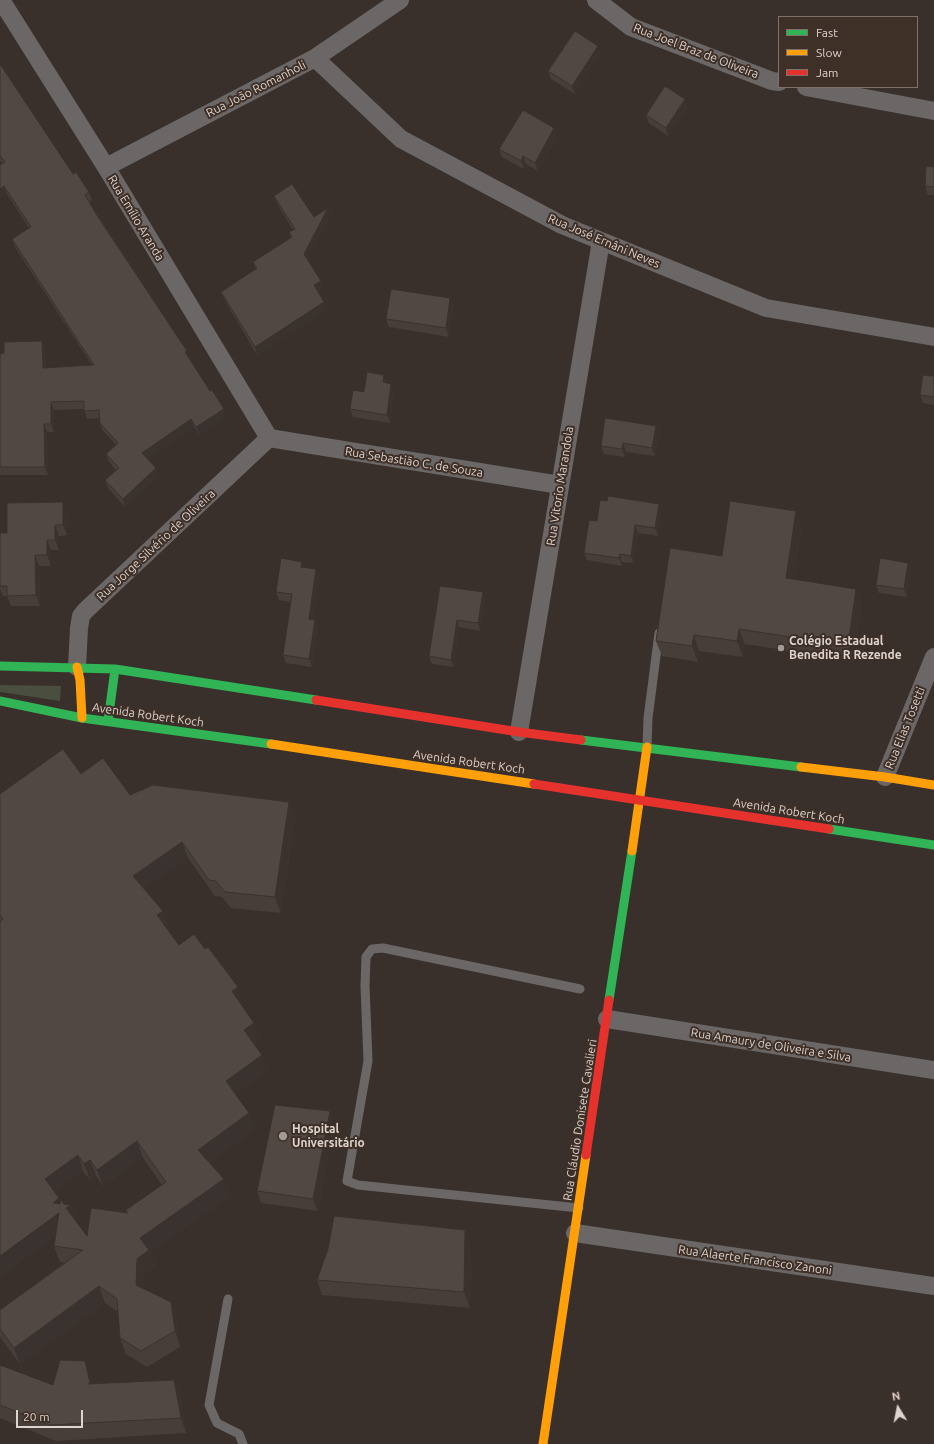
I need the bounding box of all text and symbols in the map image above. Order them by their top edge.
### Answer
legend [778,16,918,88]
street label: Rua Joel Braz de Oliveira [631,20,761,82]
text: Fast [816,26,838,39]
text: Slow [816,46,842,59]
street label: Rua João Romanholi [204,58,308,120]
text: Jam [816,66,838,79]
street label: Rua Emílio Aranda [105,172,167,264]
street label: Rua José Ernâni Neves [546,211,662,271]
street label: Rua Vitorio Marandola [543,425,577,547]
street label: Rua Sebastião C. de Souza [344,444,484,480]
street label: Rua Jorge Silvério de Oliveira [94,486,218,604]
place label: Colégio Estadual Benedita R Rezende [789,634,902,662]
marker: Colégio Estadual Benedita R Rezende [776,643,786,653]
street label: Rua Elias Tosetti [882,685,928,771]
street label: Avenida Robert Koch [91,700,205,730]
street label: Avenida Robert Koch [412,747,526,777]
street label: Avenida Robert Koch [732,795,846,827]
street label: Rua Amaury de Oliveira e Silva [690,1025,852,1065]
street label: Rua Cláudio Donisete Cavalieri [560,1038,600,1202]
place label: Hospital Universitário [292,1122,365,1150]
marker: Hospital Universitário [277,1130,289,1142]
street label: Rua Alaerte Francisco Zanoni [677,1242,833,1278]
north arrow [878,1388,918,1428]
text: N [891,1390,901,1403]
scale bar [18,1402,85,1428]
text: 20 m [23,1410,50,1423]

